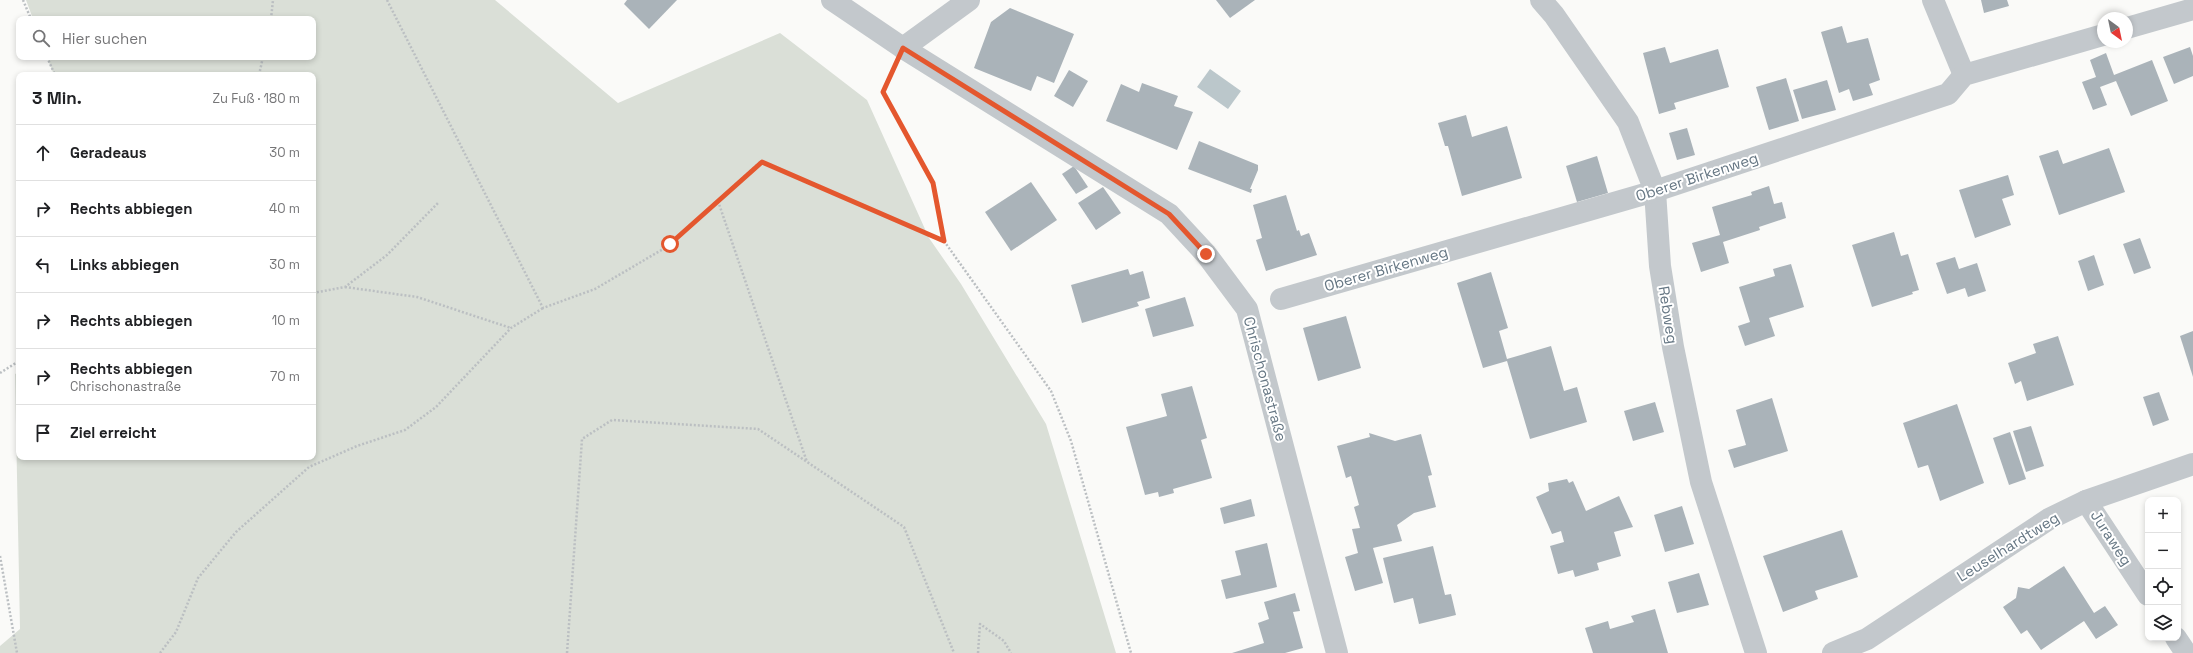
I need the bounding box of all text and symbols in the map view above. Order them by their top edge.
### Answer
north arrow [2097,12,2133,48]
search box [16,16,316,60]
icon: search [30,27,52,49]
text: Hier suchen [62,29,147,48]
text: 3 Min. [32,87,82,109]
text: Zu Fuß · 180 m [213,90,300,107]
icon: ahead [32,142,54,164]
text: Geradeaus [70,143,147,162]
text: 30 m [269,144,300,161]
street label: Oberer Birkenweg [1633,148,1760,205]
icon: right [32,198,54,220]
text: Rechts abbiegen [70,199,192,218]
text: 40 m [269,200,300,217]
route start [661,235,679,253]
street label: Oberer Birkenweg [1322,242,1450,295]
route end [1197,245,1215,263]
icon: left [32,254,54,276]
text: Links abbiegen [70,255,179,274]
text: 30 m [269,256,300,273]
street label: Rebweg [1655,285,1682,345]
icon: right [32,310,54,332]
text: Rechts abbiegen [70,311,192,330]
text: 10 m [272,312,300,329]
street label: Chrischonastraße [1240,314,1291,443]
text: Rechts abbiegen [70,359,192,378]
icon: right [32,366,54,388]
text: 70 m [270,368,300,385]
text: Chrischonastraße [70,378,181,395]
icon: arrive [32,422,54,444]
text: Ziel erreicht [70,423,157,442]
map controls [2145,497,2181,641]
button: + [2145,497,2181,533]
street label: Juraweg [2087,507,2136,569]
street label: Leuselhardtweg [1953,508,2062,586]
button: − [2145,533,2181,569]
button: locate [2145,569,2181,605]
button: layers [2145,605,2181,641]

